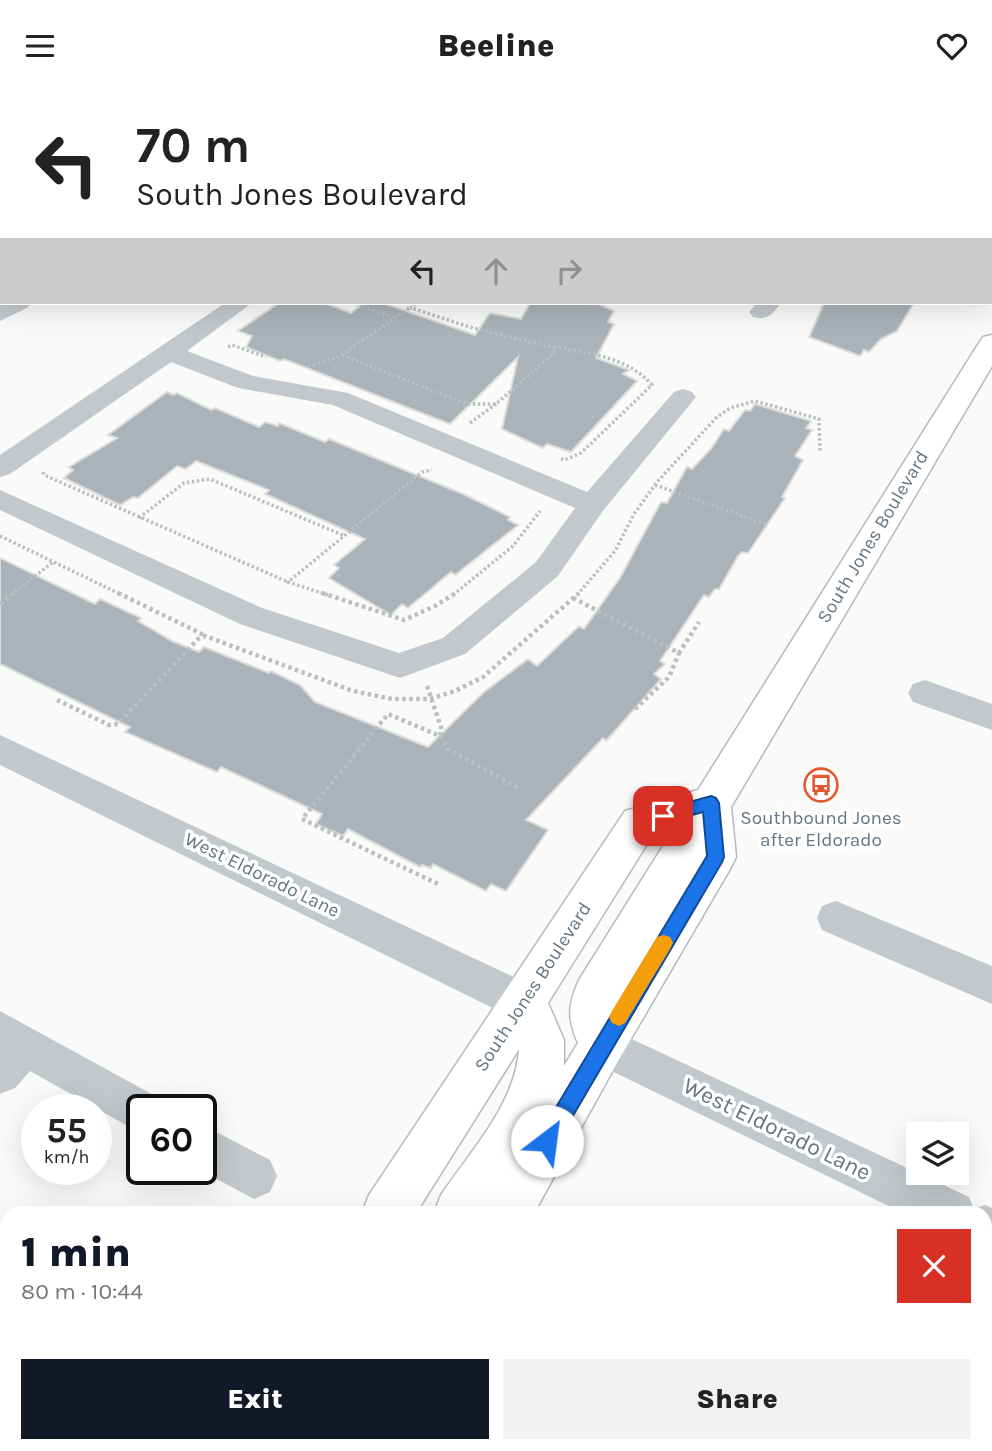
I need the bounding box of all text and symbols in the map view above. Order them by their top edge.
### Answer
icon: menu [21,27,59,65]
text: Beeline [438,27,554,64]
icon: heart [933,27,971,65]
text: 70 m [136,117,250,174]
icon: left [21,119,112,210]
text: South Jones Boulevard [136,176,468,213]
icon: left [404,252,442,290]
icon: ahead [477,252,515,290]
icon: right [550,252,588,290]
street label: South Jones Boulevard [813,447,933,627]
bus stop icon: Southbound Jones after Eldorado [802,766,840,804]
pin [633,786,693,846]
icon: arrive [644,797,682,835]
place label: Southbound Jones after Eldorado [740,807,902,851]
street label: West Eldorado Lane [181,828,343,922]
street label: South Jones Boulevard [470,898,596,1076]
street label: West Eldorado Lane [679,1072,875,1186]
speed limit sign: 60 [126,1094,217,1185]
position arrow [510,1104,584,1178]
text: 55 [46,1110,87,1151]
map controls [906,1122,969,1185]
button: layers [906,1122,969,1185]
text: km/h [44,1146,89,1168]
text: 1 min [21,1227,131,1277]
button: close [897,1229,971,1303]
text: 80 m · 10:44 [21,1278,143,1305]
button: Exit [21,1359,489,1439]
button: Share [503,1359,971,1439]

